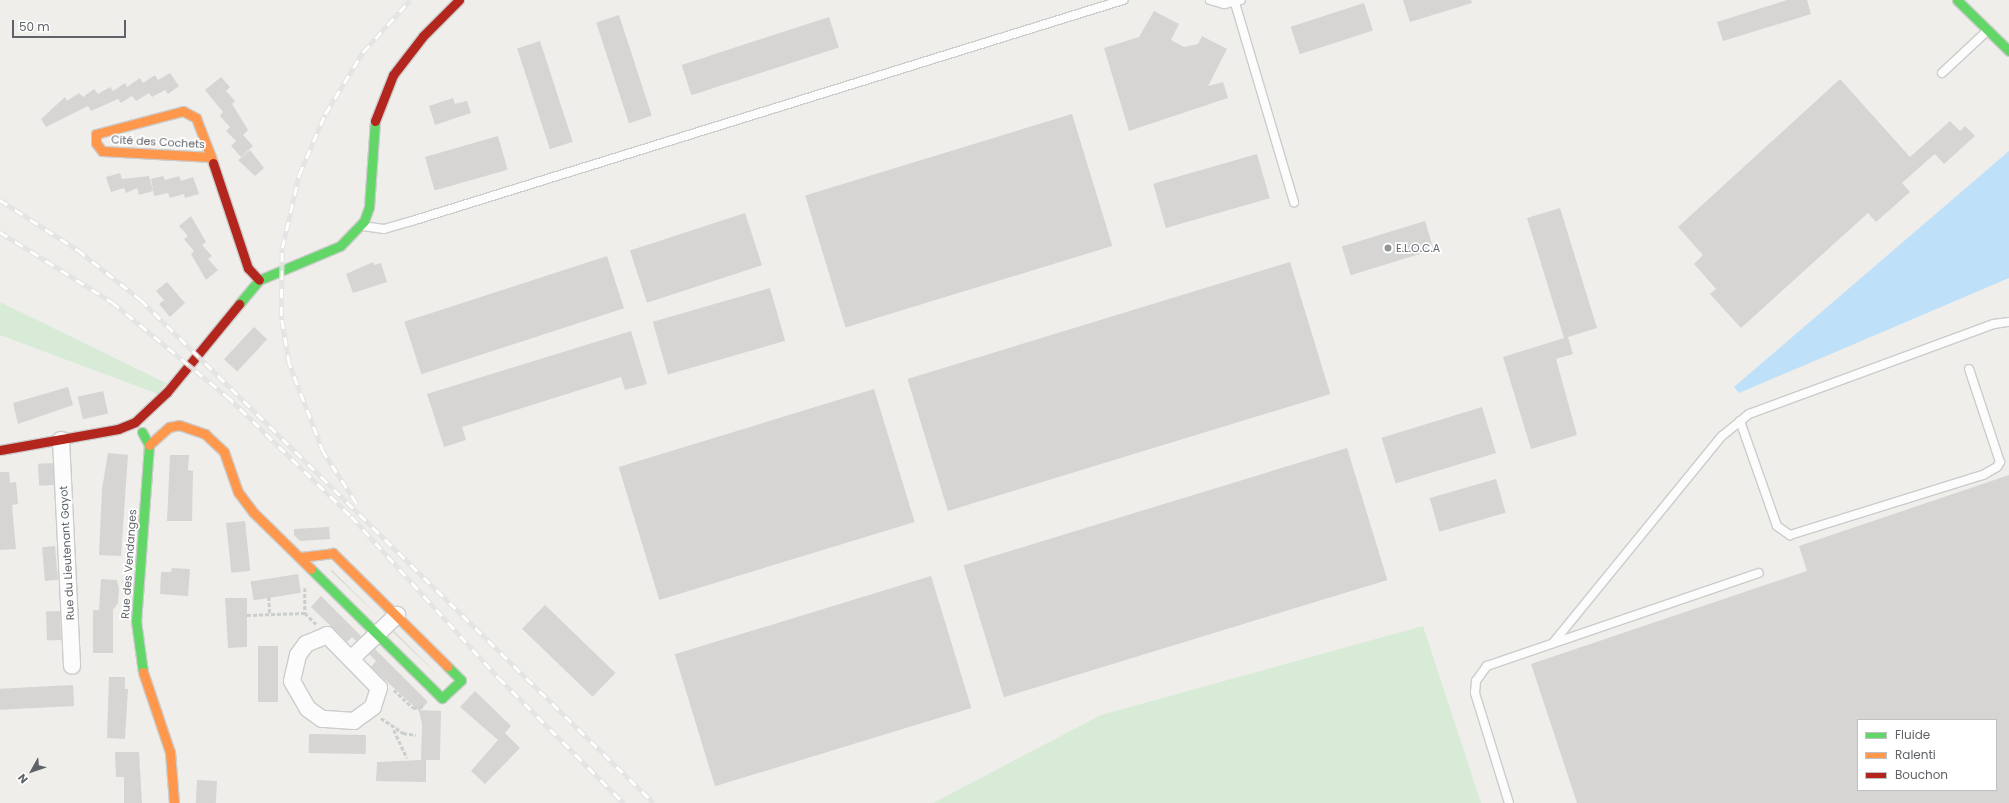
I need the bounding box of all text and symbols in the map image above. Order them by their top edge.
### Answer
scale bar [14,12,128,38]
text: 50 m [19,18,50,35]
street label: Cité des Cochets [111,133,205,151]
place label: E.L.O.C.A [1396,241,1440,255]
marker: E.L.O.C.A [1383,243,1393,253]
street label: Rue du Lieutenant Gayot [57,485,77,621]
street label: Rue des Vendanges [119,509,139,619]
legend [1857,719,1997,791]
text: Fluide [1895,726,1930,743]
text: Ralenti [1895,746,1936,763]
north arrow [12,751,52,791]
text: Bouchon [1895,766,1948,783]
text: N [14,770,32,787]

